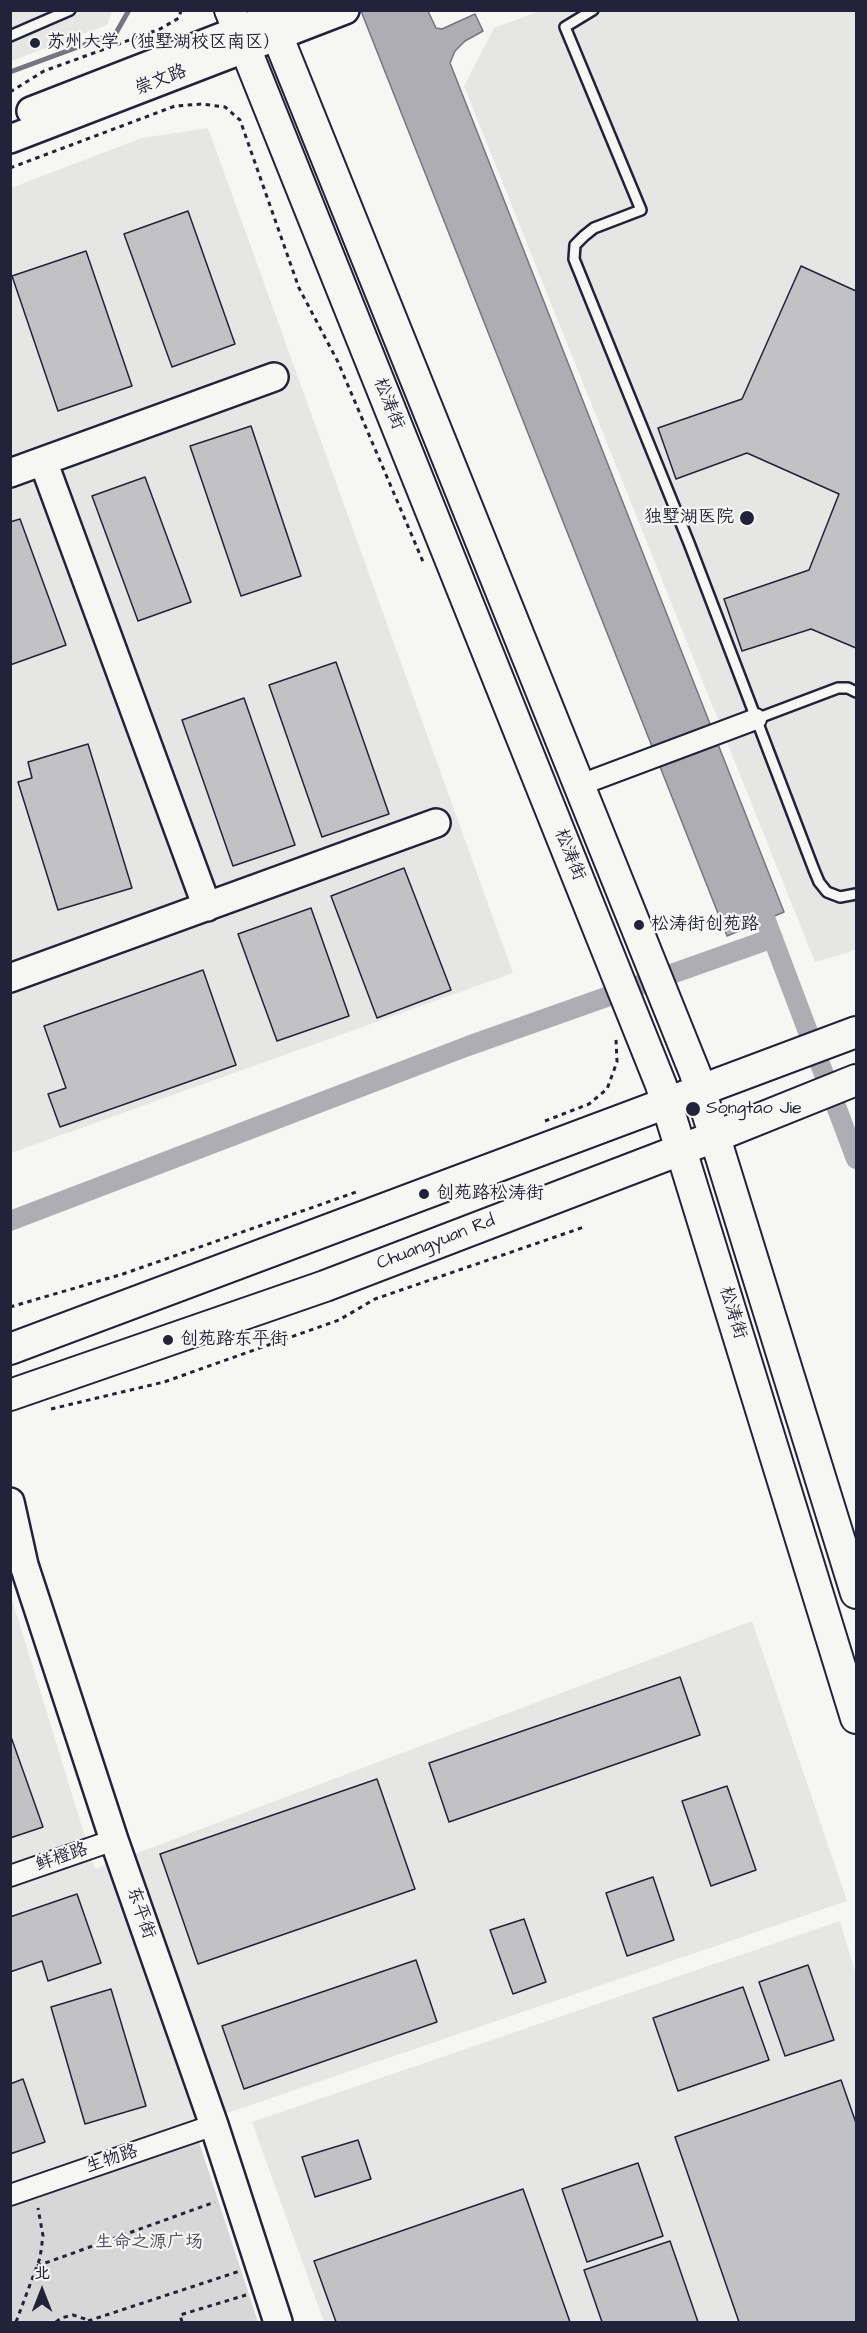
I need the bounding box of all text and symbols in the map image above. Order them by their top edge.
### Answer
place label: 苏州大学（独墅湖校区南区） [47,32,281,54]
marker: 苏州大学（独墅湖校区南区） [28,36,42,50]
street label: 崇文路 [132,61,190,101]
street label: 松涛街 [368,375,408,433]
place label: 独墅湖医院 [644,507,734,529]
marker: 独墅湖医院 [738,509,756,527]
street label: 松涛街 [549,826,589,884]
place label: 松涛街创苑路 [651,914,759,936]
marker: 松涛街创苑路 [632,918,646,932]
place label: Songtao Jie [706,1098,802,1120]
marker: Songtao Jie [684,1100,702,1118]
place label: 创苑路松涛街 [436,1183,544,1205]
marker: 创苑路松涛街 [417,1187,431,1201]
street label: Chuangyuan Rd [374,1211,498,1275]
street label: 松涛街 [714,1284,750,1342]
place label: 创苑路东平街 [180,1329,288,1351]
marker: 创苑路东平街 [161,1333,175,1347]
street label: 鲜橙路 [33,1839,91,1877]
street label: 东平街 [121,1884,159,1942]
street label: 生物路 [83,2141,141,2179]
park label: 生命之源广场 [95,2232,203,2254]
north arrow [12,2261,72,2321]
text: 北 [34,2262,50,2284]

